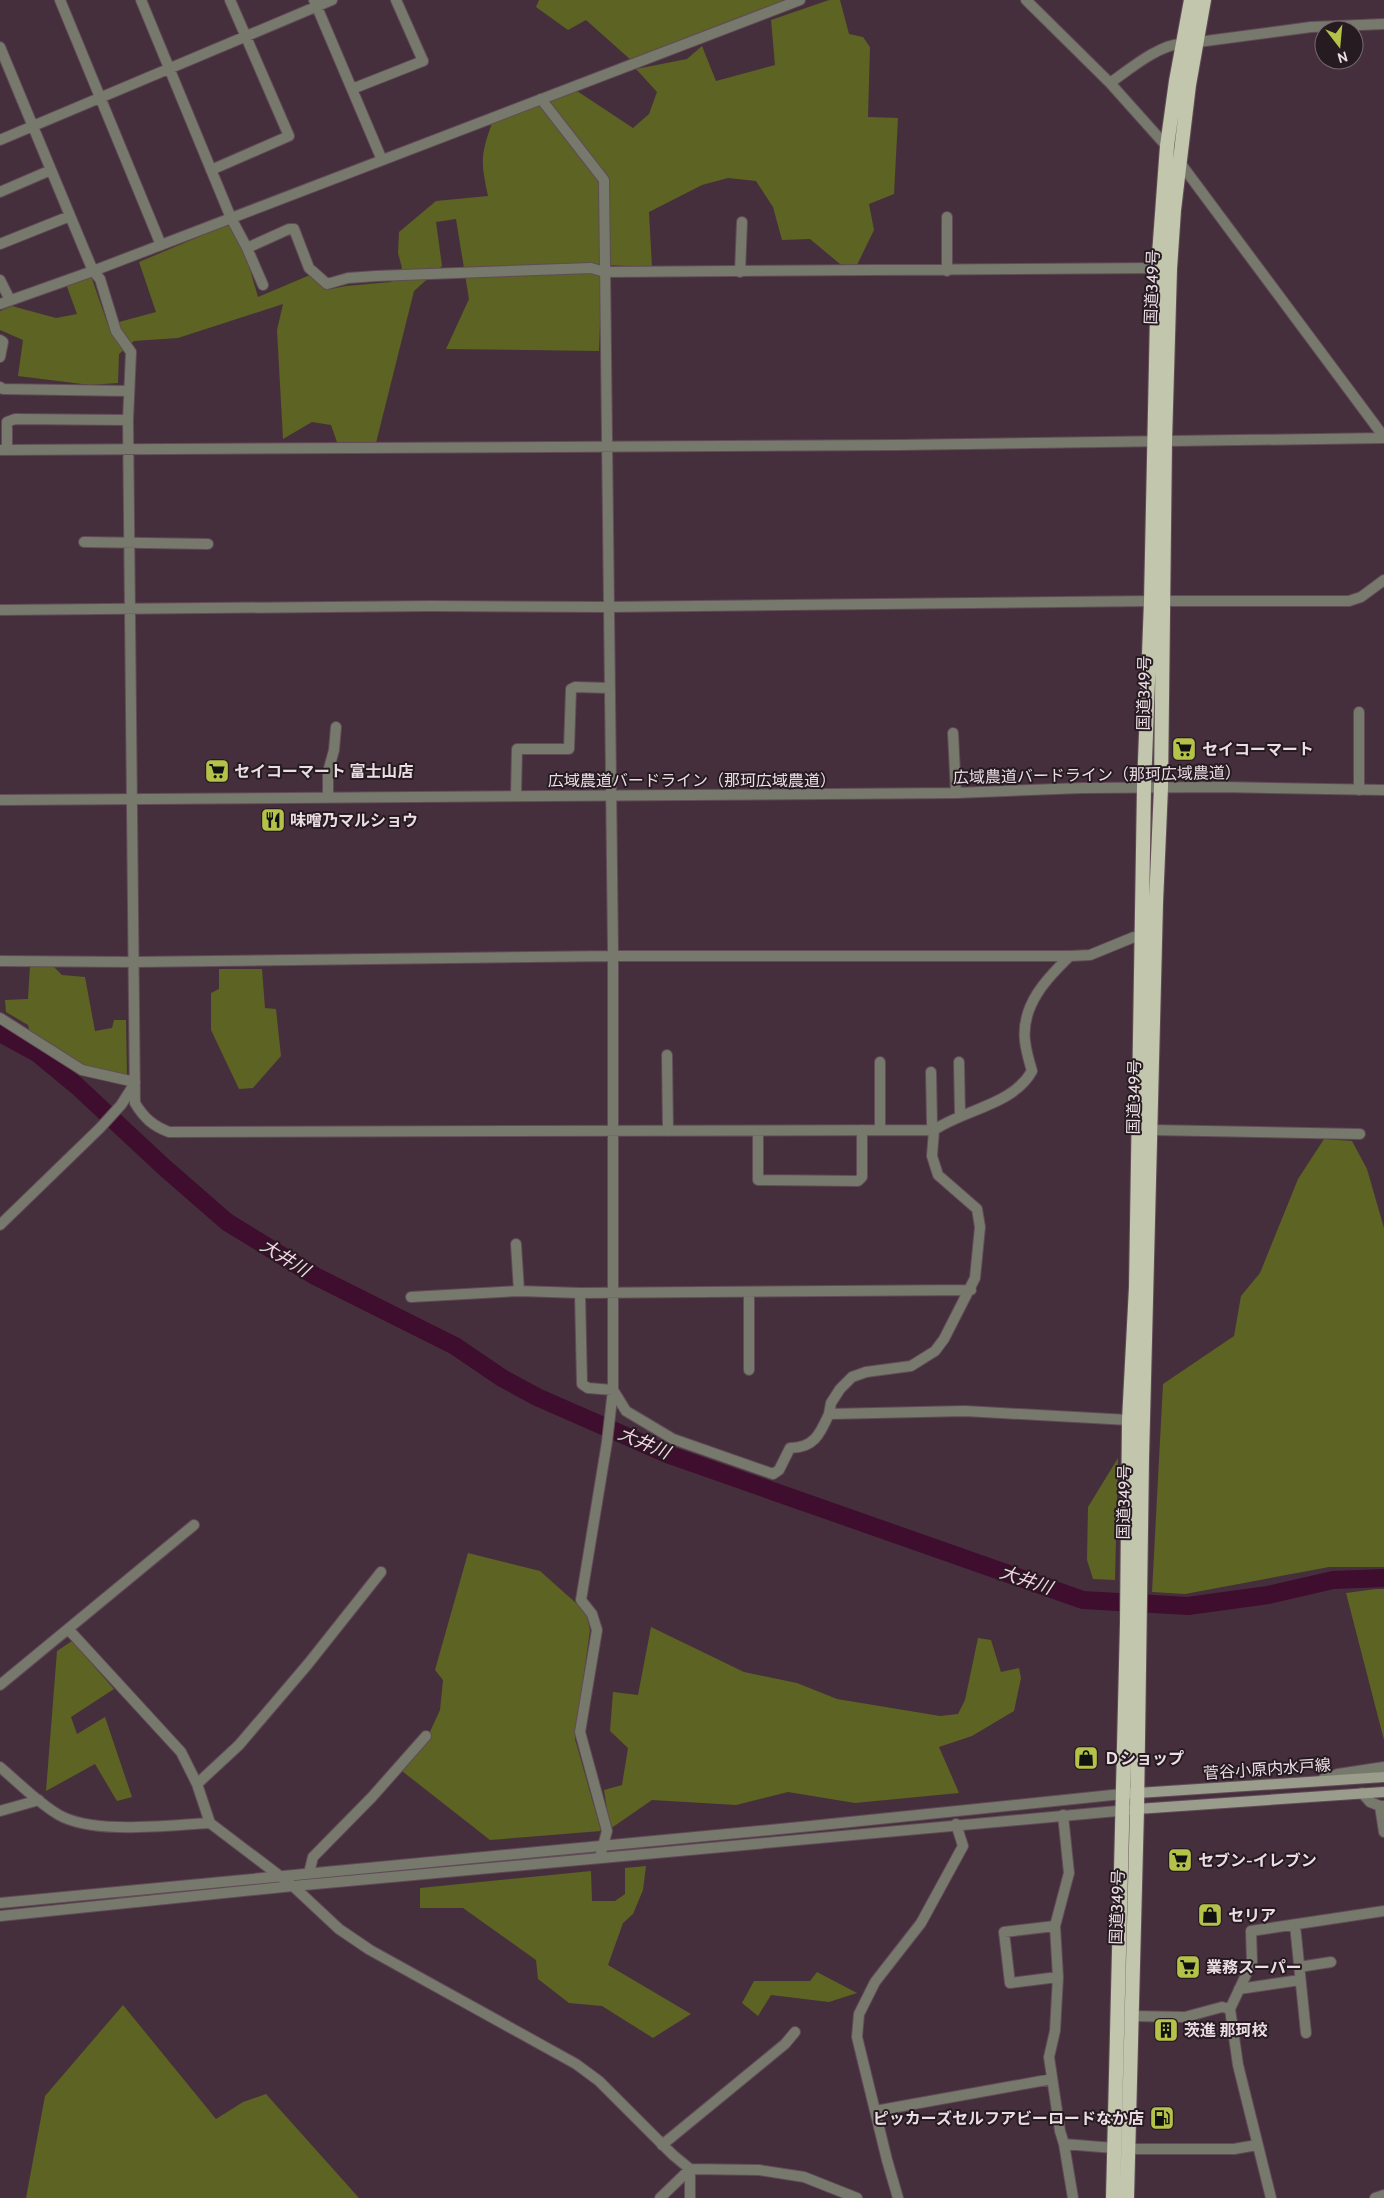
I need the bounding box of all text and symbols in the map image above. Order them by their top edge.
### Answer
north arrow [1314,20,1364,70]
text: N [1335,47,1350,68]
street label: 国道349号 [1141,249,1163,325]
street label: 国道349号 [1134,655,1154,731]
supermarket icon: セイコーマート [1171,736,1197,762]
place label: セイコーマート [1202,740,1314,759]
supermarket icon: セイコーマート 富士山店 [204,758,230,784]
place label: セイコーマート 富士山店 [234,762,414,781]
street label: 広域農道バードライン（那珂広域農道） [953,763,1241,787]
street label: 広域農道バードライン（那珂広域農道） [548,771,836,790]
restaurant icon: 味噌乃マルショウ [260,807,286,833]
place label: 味噌乃マルショウ [290,811,418,830]
street label: 国道349号 [1124,1059,1144,1135]
water label: 大井川 [256,1234,315,1283]
water label: 大井川 [615,1422,675,1464]
street label: 国道349号 [1114,1464,1134,1540]
water label: 大井川 [997,1561,1057,1600]
shop icon: Ｄショップ [1073,1745,1099,1771]
place label: Ｄショップ [1104,1749,1184,1768]
street label: 菅谷小原内水戸線 [1202,1755,1332,1783]
supermarket icon: セブン-イレブン [1167,1847,1193,1873]
place label: セブン-イレブン [1198,1851,1317,1870]
street label: 国道349号 [1106,1869,1128,1945]
shop icon: セリア [1197,1902,1223,1928]
place label: セリア [1228,1906,1276,1925]
supermarket icon: 業務スーパー [1175,1954,1201,1980]
place label: 業務スーパー [1206,1958,1302,1977]
building icon: 茨進 那珂校 [1153,2017,1179,2043]
place label: 茨進 那珂校 [1184,2021,1268,2040]
fuel station icon: ピッカーズセルフアビーロードなか店 [1149,2105,1175,2131]
place label: ピッカーズセルフアビーロードなか店 [873,2109,1144,2128]

